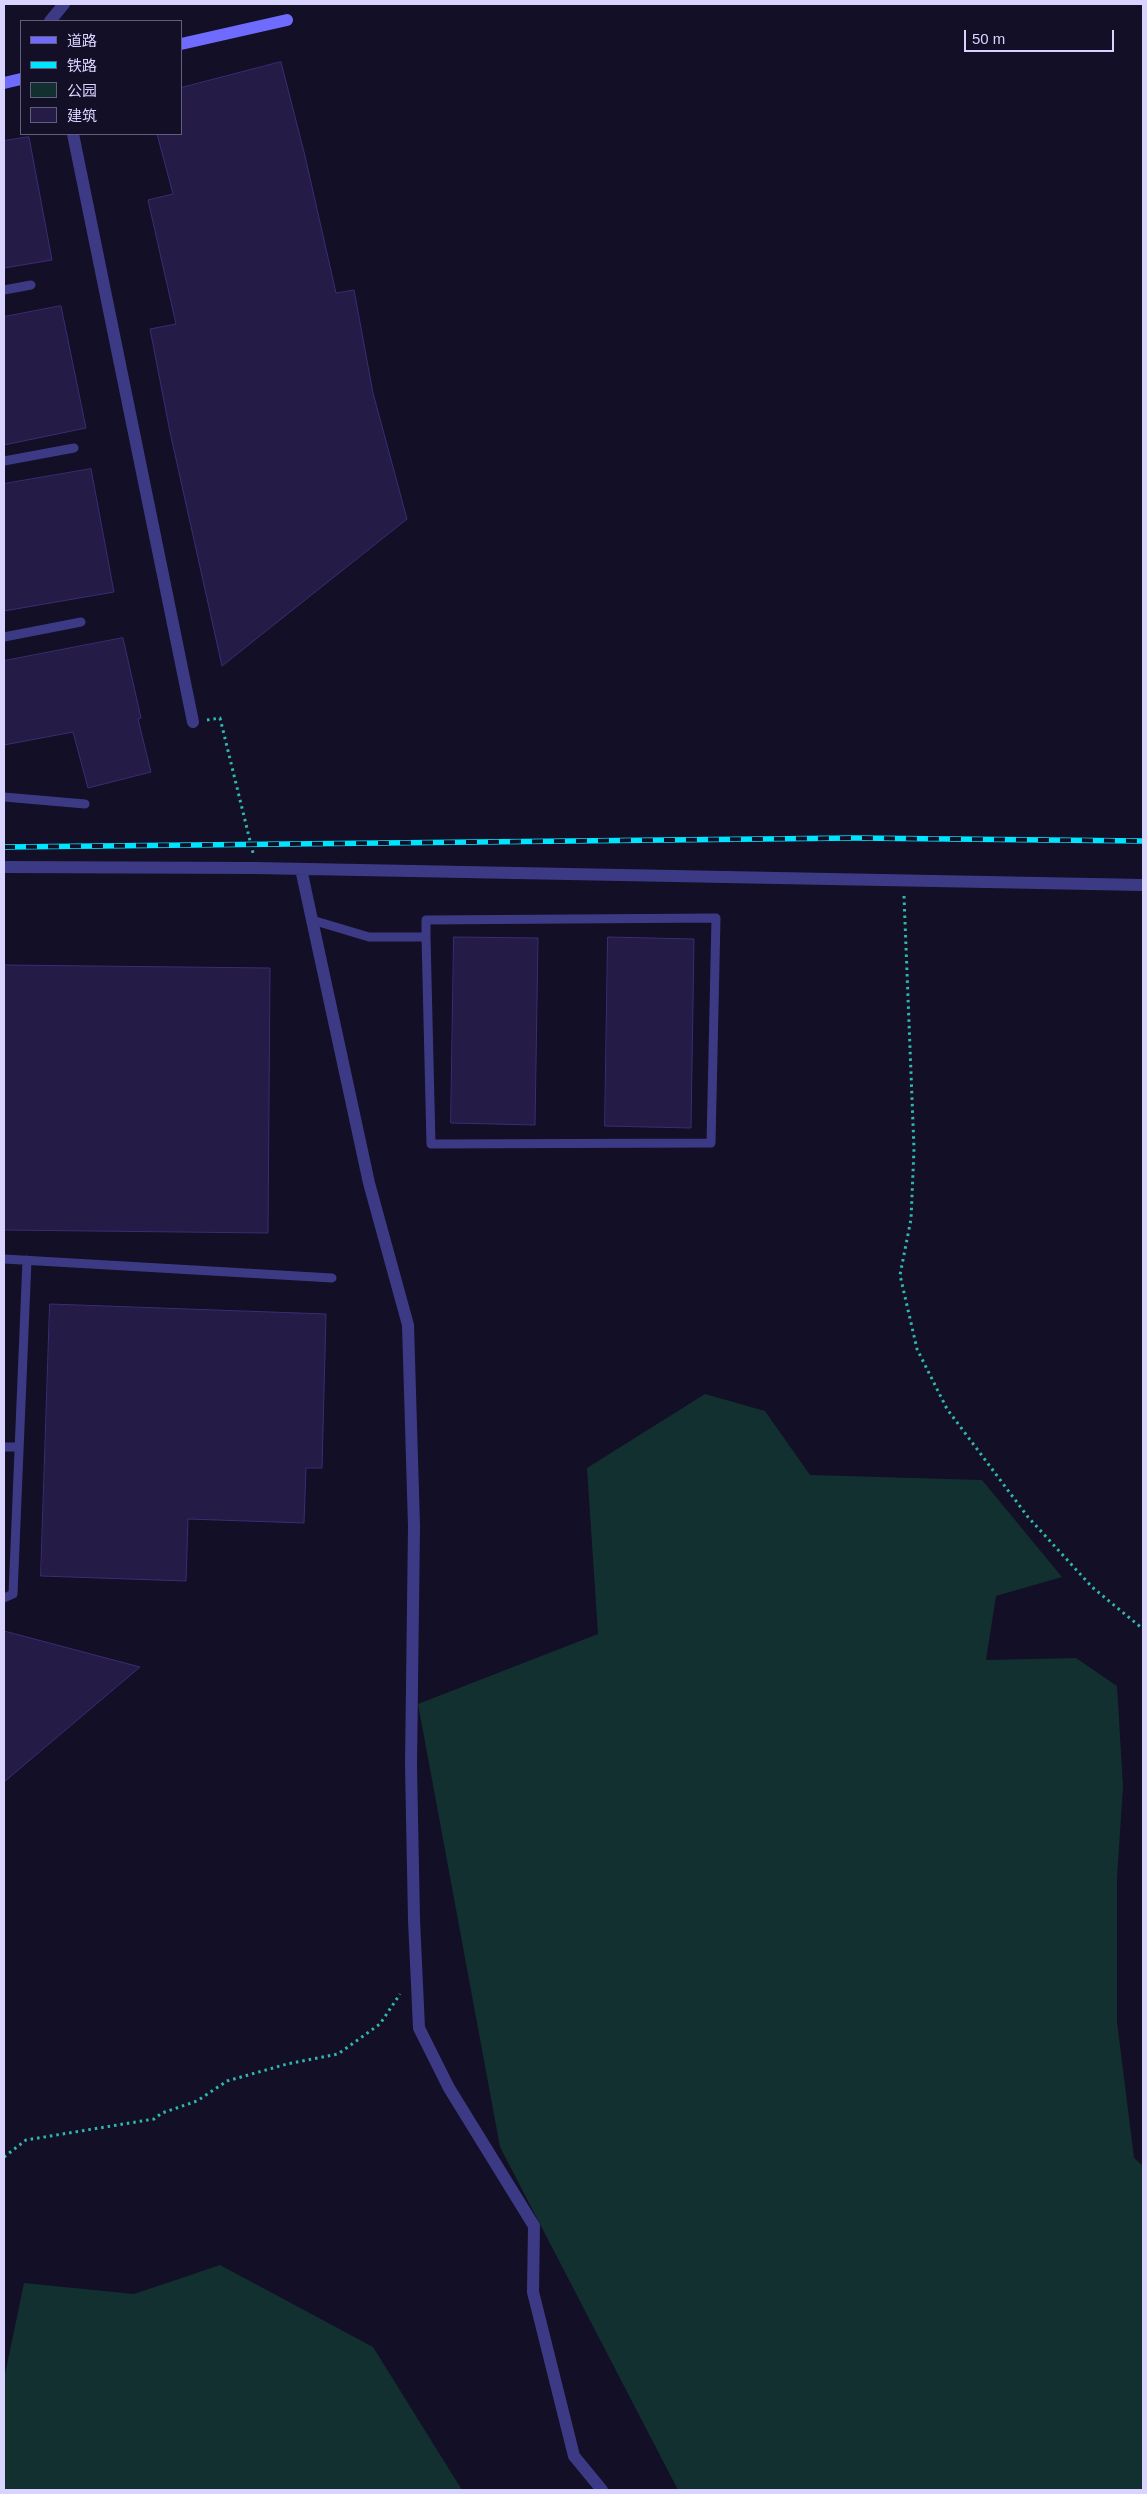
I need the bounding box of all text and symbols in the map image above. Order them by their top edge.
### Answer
legend [20,20,182,135]
scale bar [967,20,1117,52]
text: 50 m [972,30,1005,47]
text: 道路 [67,32,97,49]
text: 铁路 [67,57,97,74]
text: 公园 [67,82,97,99]
text: 建筑 [67,107,97,124]

